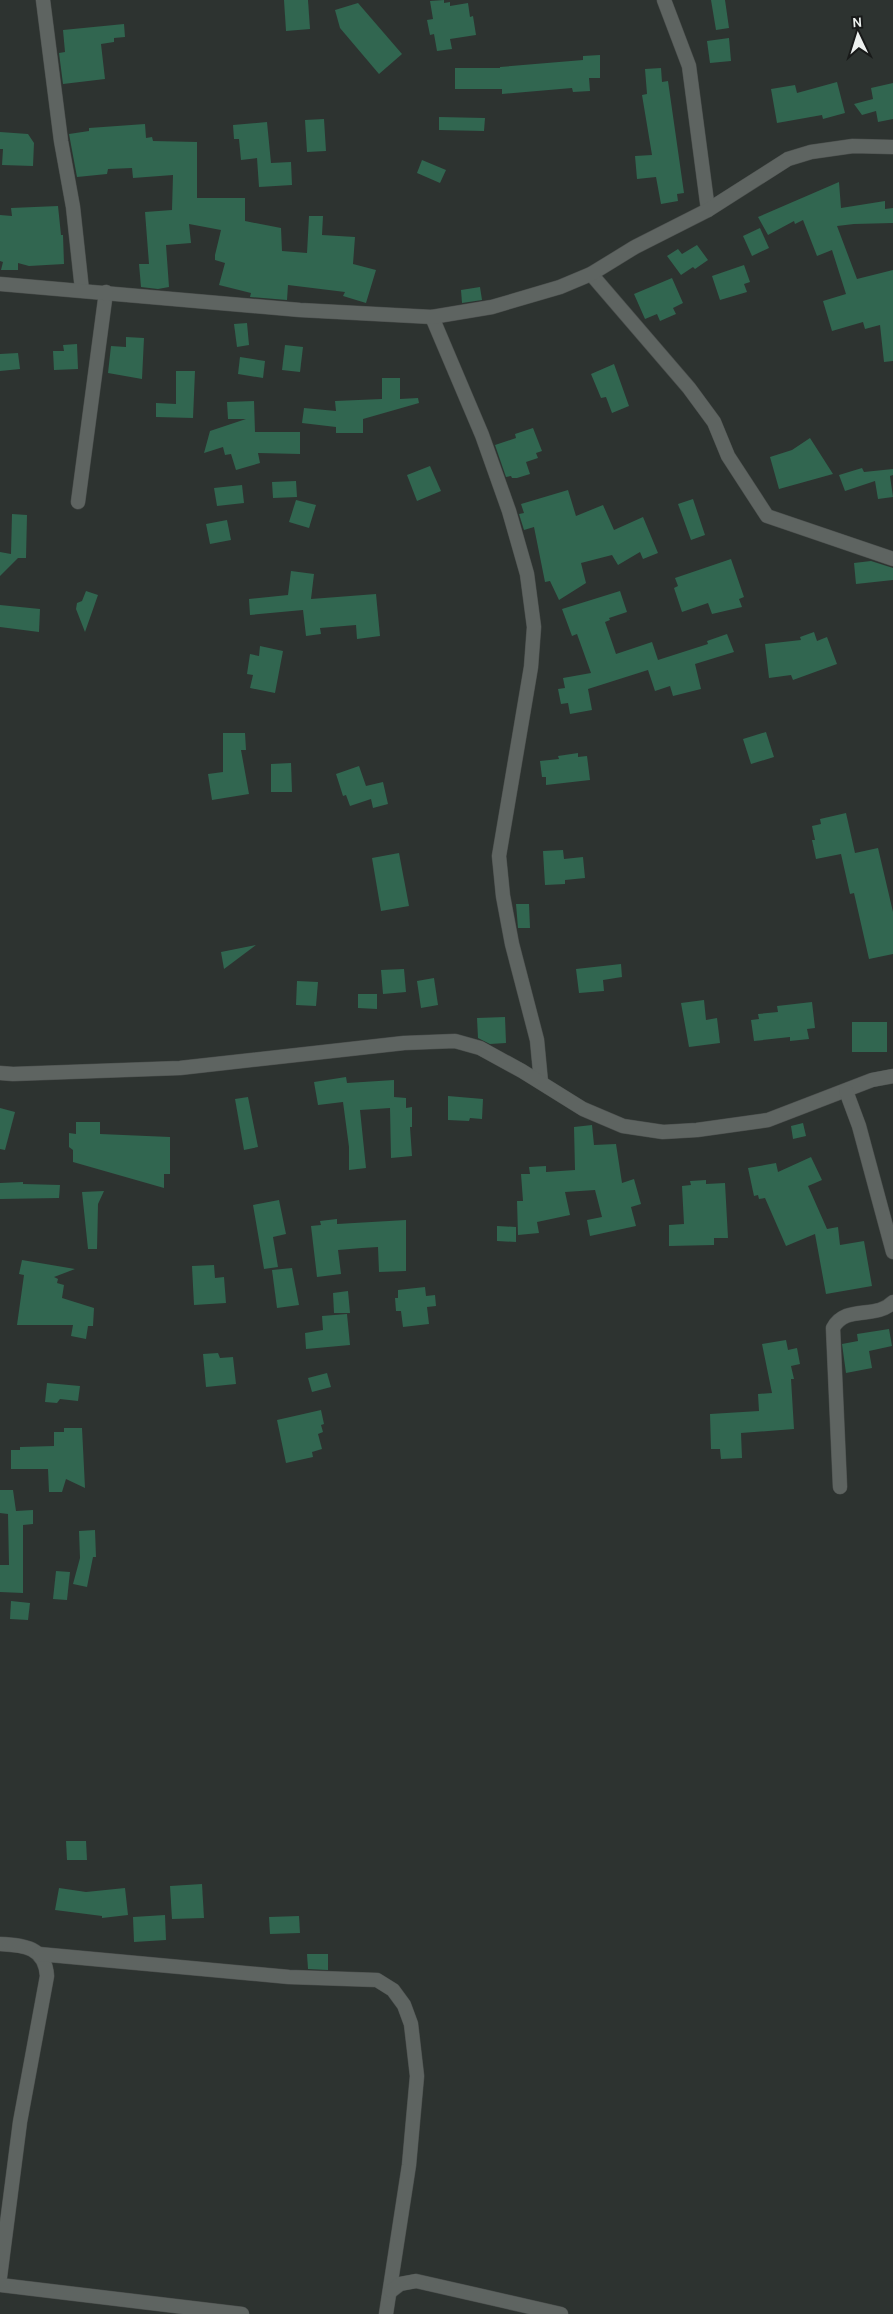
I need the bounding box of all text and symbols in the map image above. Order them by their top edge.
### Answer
north arrow [833,10,883,60]
text: N [852,14,863,31]

